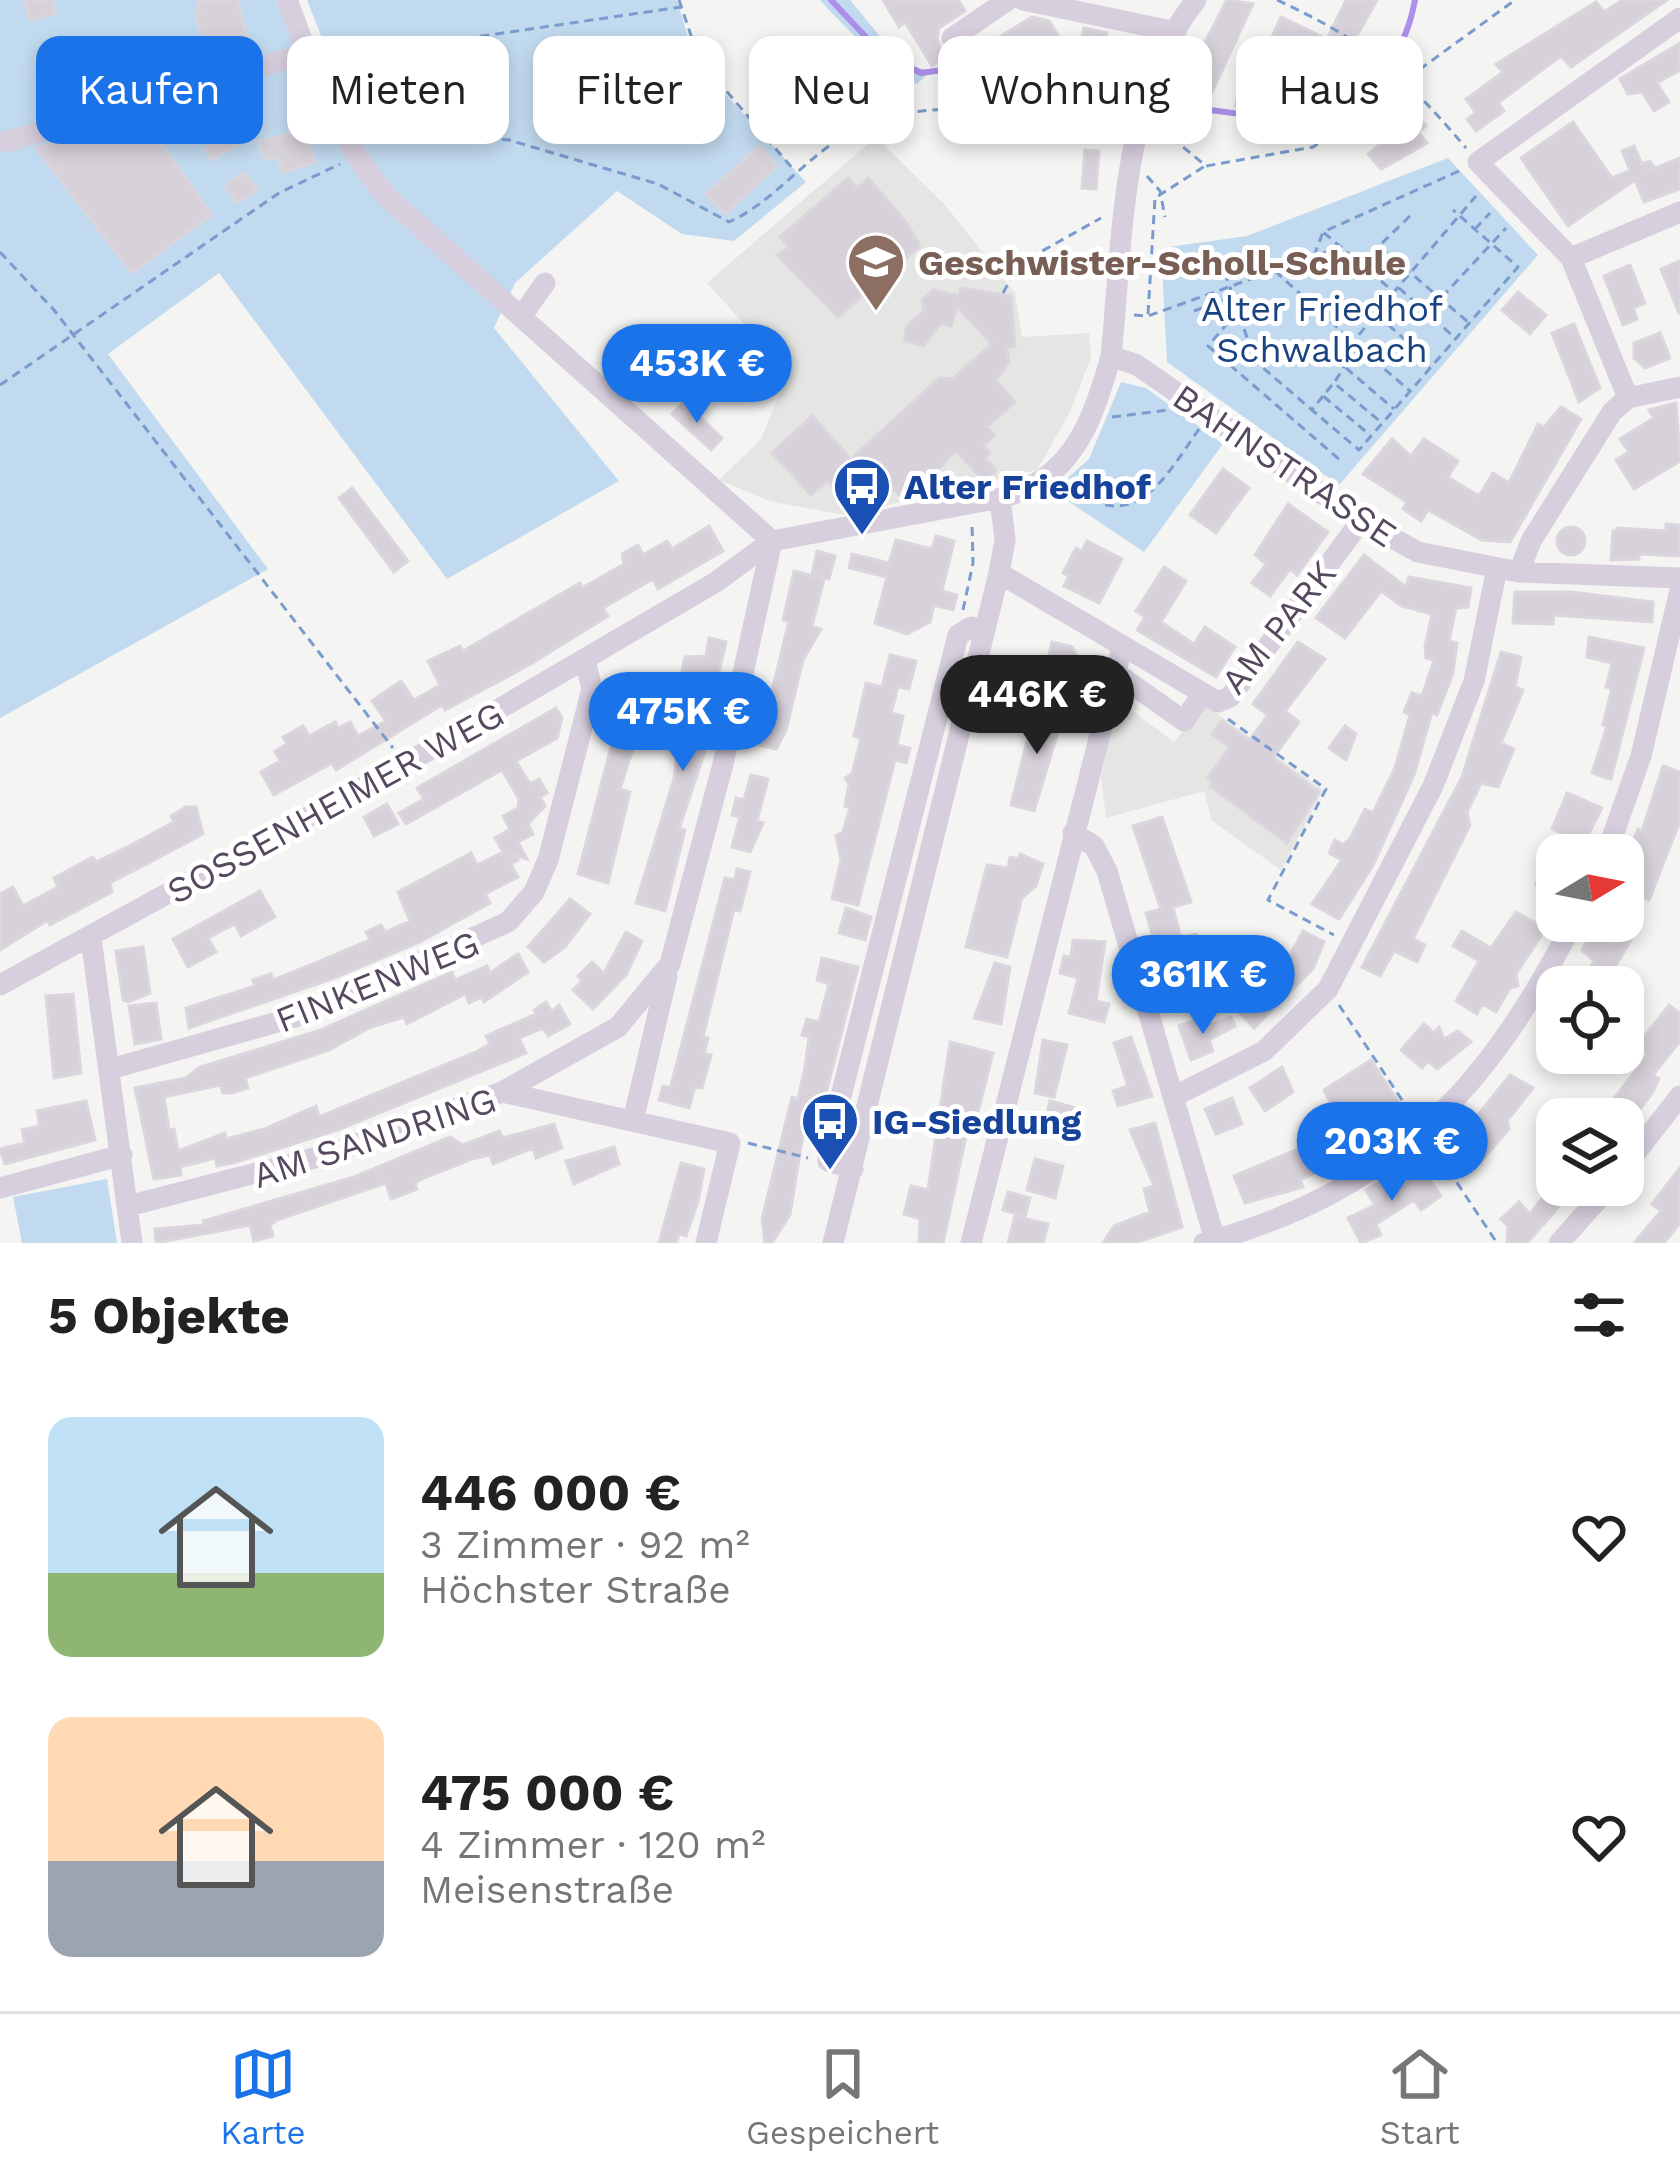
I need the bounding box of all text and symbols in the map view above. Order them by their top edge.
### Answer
chip: Kaufen [36,36,263,144]
chip: Mieten [287,36,509,144]
chip: Filter [533,36,725,144]
chip: Neu [749,36,914,144]
chip: Wohnung [938,36,1212,144]
chip: Haus [1236,36,1423,144]
school or university icon: Geschwister-Scholl-Schule [845,231,907,313]
place label: Geschwister-Scholl-Schule [918,242,1406,284]
park label: Alter Friedhof Schwalbach [1201,288,1443,371]
pin: 453K € [599,324,795,426]
text: 453K € [629,340,765,385]
street label: BAHNSTRASSE [1165,376,1404,556]
bus stop icon: Alter Friedhof [831,455,893,537]
place label: Alter Friedhof [904,466,1151,508]
street label: AM PARK [1213,553,1345,702]
pin: 446K € [939,655,1135,757]
text: 446K € [967,671,1107,716]
pin: 475K € [585,672,781,774]
text: 475K € [616,688,750,733]
street label: SOSSENHEIMER WEG [160,693,511,913]
north arrow [1536,834,1644,942]
map controls [1536,834,1644,1206]
street label: FINKENWEG [270,922,485,1042]
pin: 361K € [1105,935,1301,1037]
text: 361K € [1139,951,1267,996]
button: locate [1536,966,1644,1074]
street label: AM SANDRING [248,1079,501,1197]
bus stop icon: IG-Siedlung [799,1090,861,1172]
button: layers [1536,1098,1644,1206]
place label: IG-Siedlung [872,1101,1082,1143]
pin: 203K € [1294,1102,1490,1204]
text: 203K € [1324,1118,1460,1163]
icon: filters [1566,1282,1632,1348]
text: 5 Objekte [48,1286,290,1345]
text: 446 000 € [420,1463,681,1522]
icon: home [144,1465,288,1609]
icon: heart [1566,1504,1632,1570]
text: 3 Zimmer · 92 m² [420,1522,750,1567]
text: Höchster Straße [420,1567,731,1612]
text: 475 000 € [420,1763,674,1822]
icon: home [144,1765,288,1909]
icon: heart [1566,1804,1632,1870]
text: 4 Zimmer · 120 m² [420,1822,765,1867]
text: Meisenstraße [420,1867,674,1912]
tab: Karte [220,2041,306,2152]
tab: Gespeichert [746,2041,939,2152]
tab: Start [1380,2041,1460,2152]

